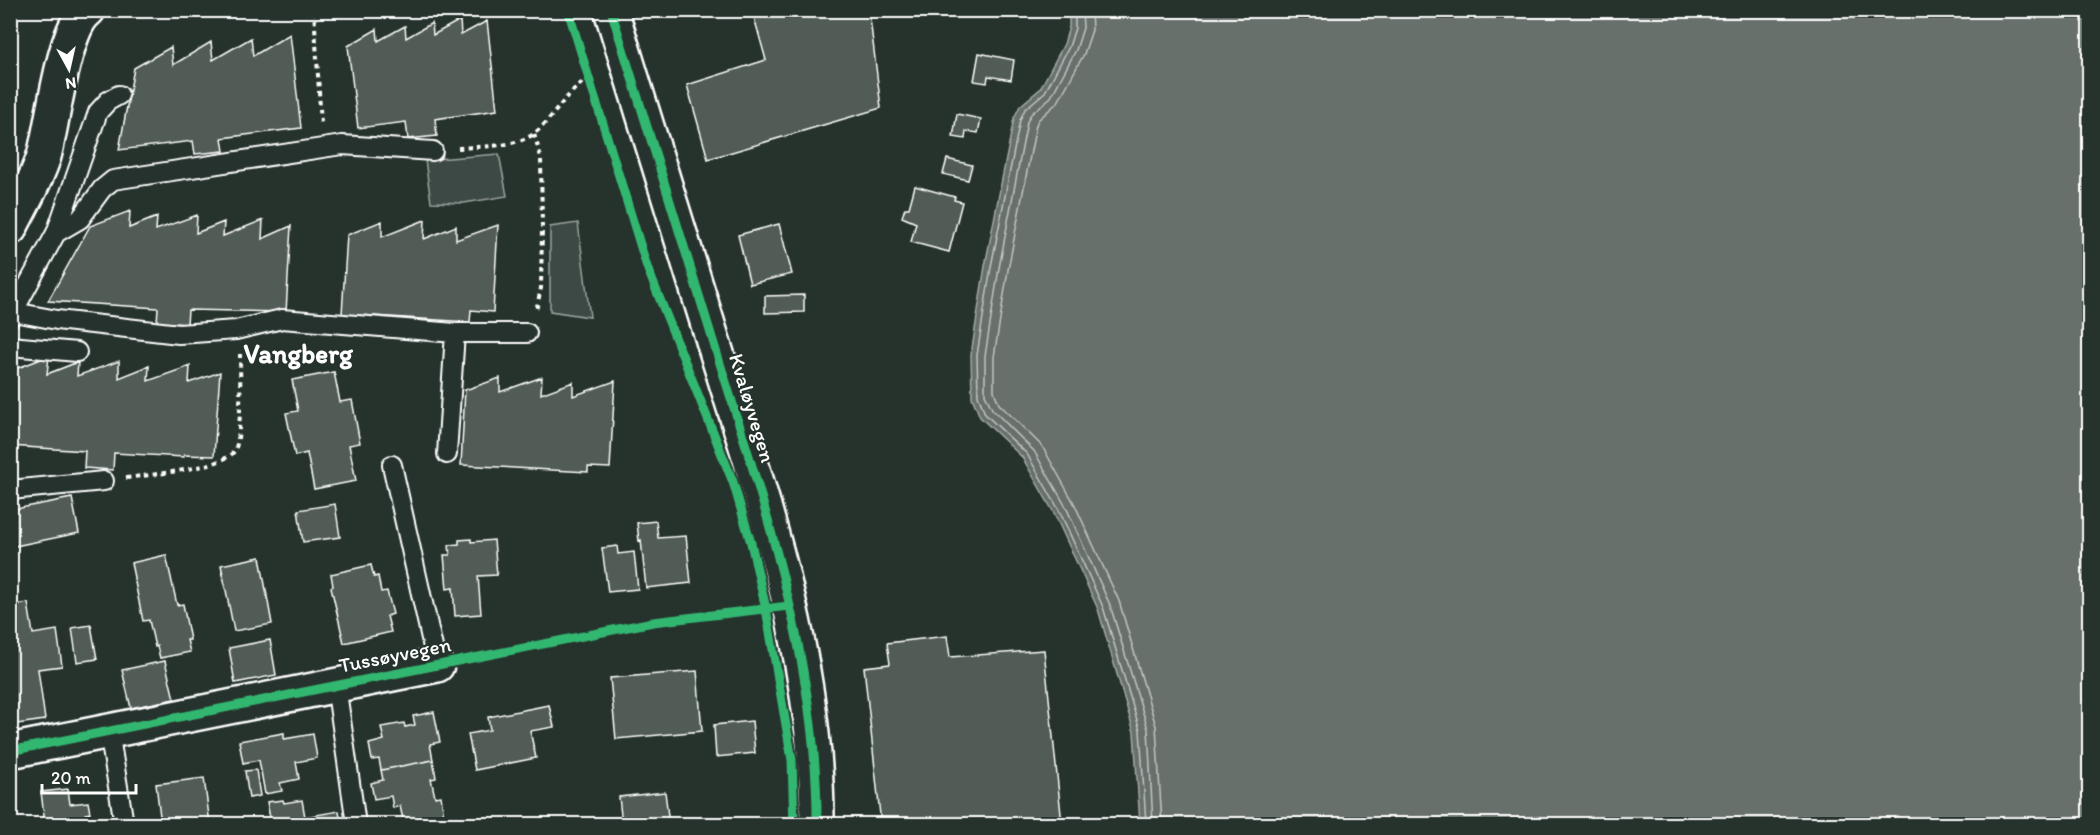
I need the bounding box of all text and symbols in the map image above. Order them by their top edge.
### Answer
north arrow [39,39,99,99]
text: N [64,73,78,94]
district label: Vangberg [243,337,354,370]
street label: Kvaløyvegen [724,350,781,465]
street label: Tussøyvegen [337,631,453,678]
scale bar [42,757,136,795]
text: 20 m [51,767,91,789]

